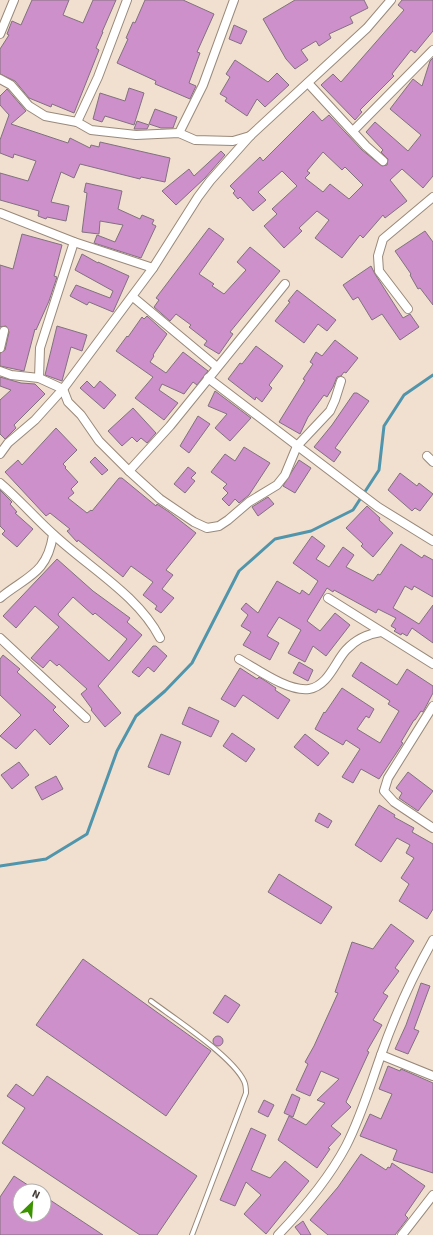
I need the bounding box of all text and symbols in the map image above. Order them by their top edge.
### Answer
north arrow [12,1183,52,1223]
text: N [30,1186,43,1203]

